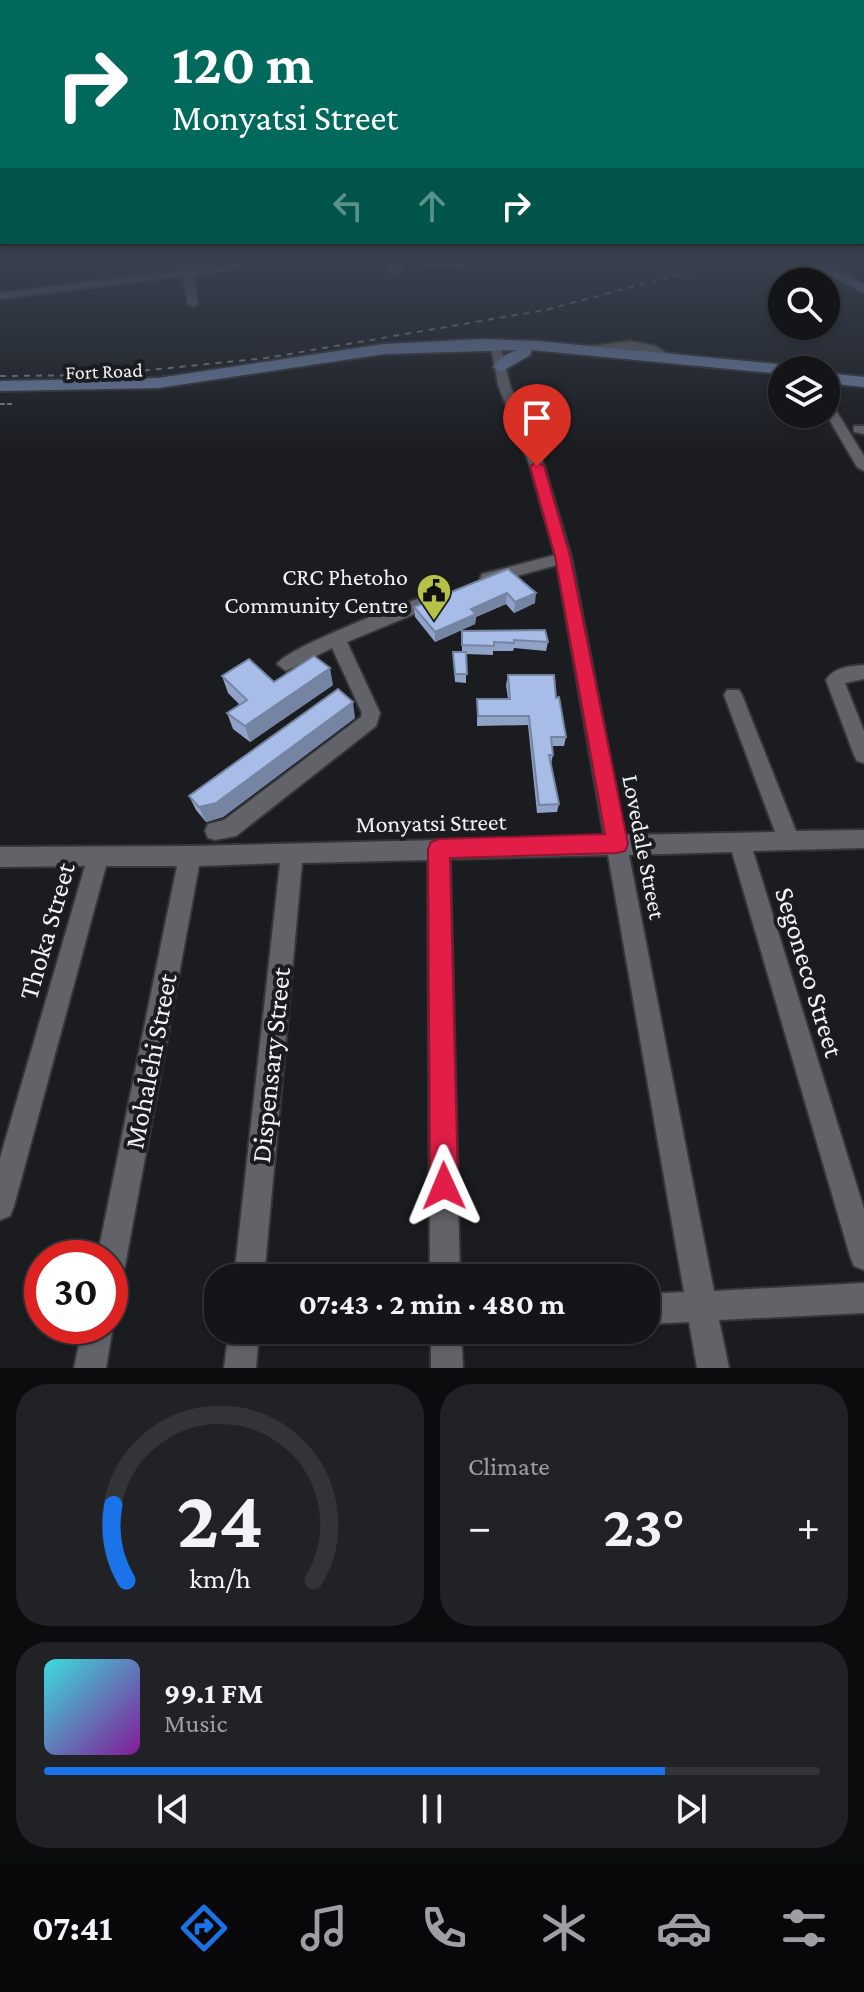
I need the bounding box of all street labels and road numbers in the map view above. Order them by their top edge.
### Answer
street label: Fort Road [65,359,144,383]
street label: Lovedale Street [617,772,672,922]
street label: Monyatsi Street [355,808,508,837]
street label: Thoka Street [12,858,81,1003]
street label: Segoneco Street [769,883,850,1062]
street label: Dispensary Street [245,965,296,1164]
street label: Mohalehi Street [118,970,183,1151]

